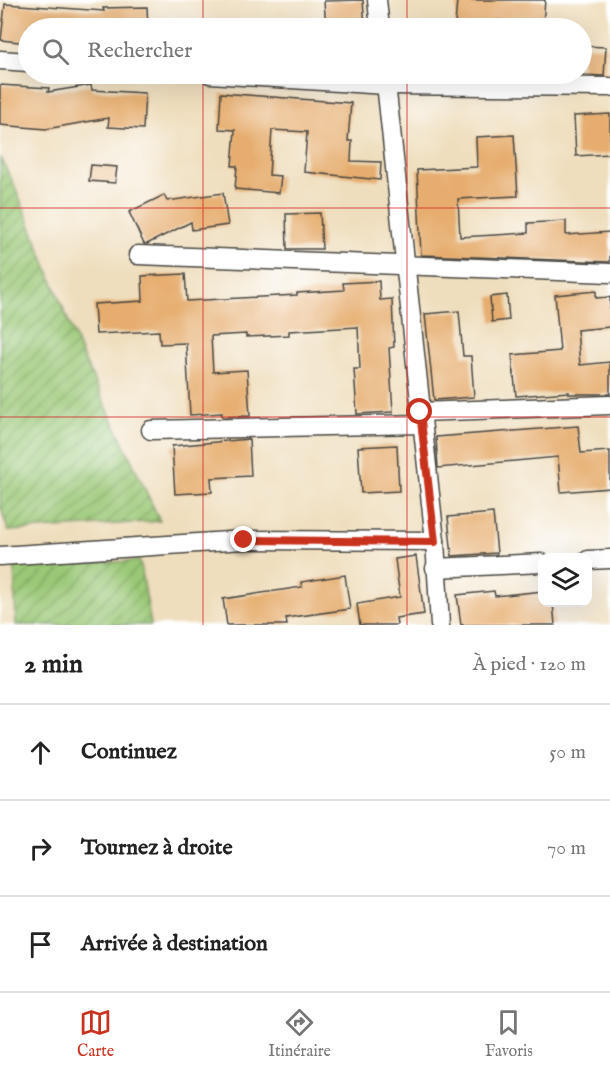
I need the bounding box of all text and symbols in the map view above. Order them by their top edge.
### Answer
search box [18,18,592,84]
icon: search [39,35,72,68]
text: Rechercher [87,37,192,65]
route start [406,398,432,424]
route end [230,526,256,552]
map controls [538,553,592,607]
button: layers [538,553,592,607]
text: 2 min [24,648,83,681]
text: À pied · 120 m [473,652,586,677]
icon: ahead [24,736,57,769]
text: Continuez [81,738,177,766]
text: 50 m [549,740,586,765]
icon: right [24,832,57,865]
text: Tournez à droite [81,834,232,862]
text: 70 m [547,836,586,861]
icon: arrive [24,928,57,961]
text: Arrivée à destination [81,930,268,958]
tab: Carte [77,1006,114,1062]
tab: Itinéraire [268,1006,331,1062]
tab: Favoris [485,1006,533,1062]

